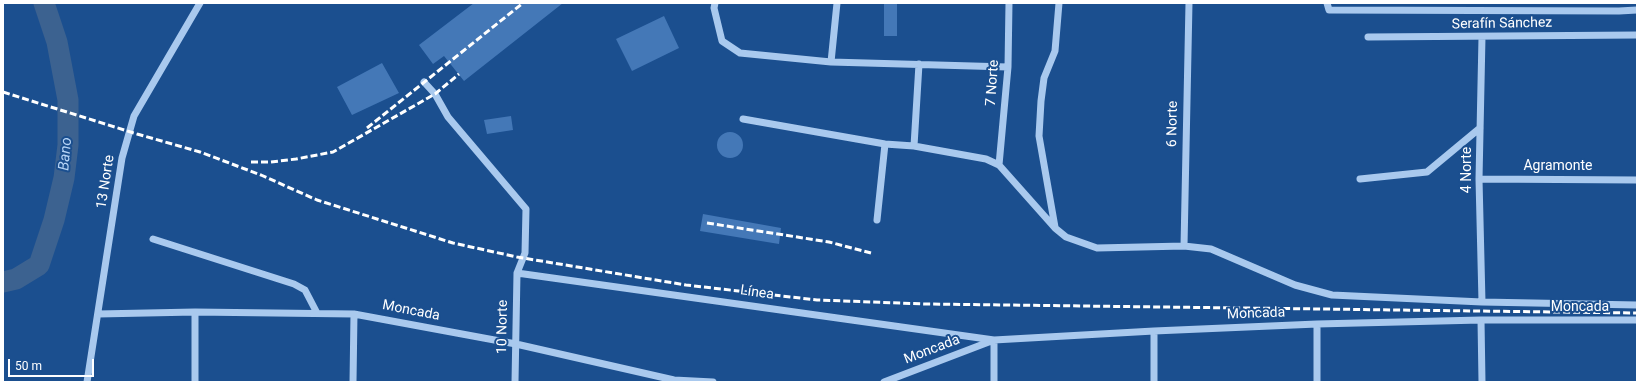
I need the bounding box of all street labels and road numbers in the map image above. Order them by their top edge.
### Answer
street label: Serafín Sánchez [1452,15,1552,33]
street label: 7 Norte [983,59,1003,107]
street label: 6 Norte [1164,101,1182,147]
street label: 4 Norte [1459,147,1475,193]
street label: 13 Norte [93,154,119,210]
street label: Agramonte [1523,158,1593,174]
street label: Línea [739,282,775,304]
street label: Moncada [381,297,441,325]
street label: Moncada [1551,299,1609,315]
street label: 10 Norte [494,300,512,354]
street label: Moncada [1227,305,1285,323]
street label: Moncada [902,332,962,368]

